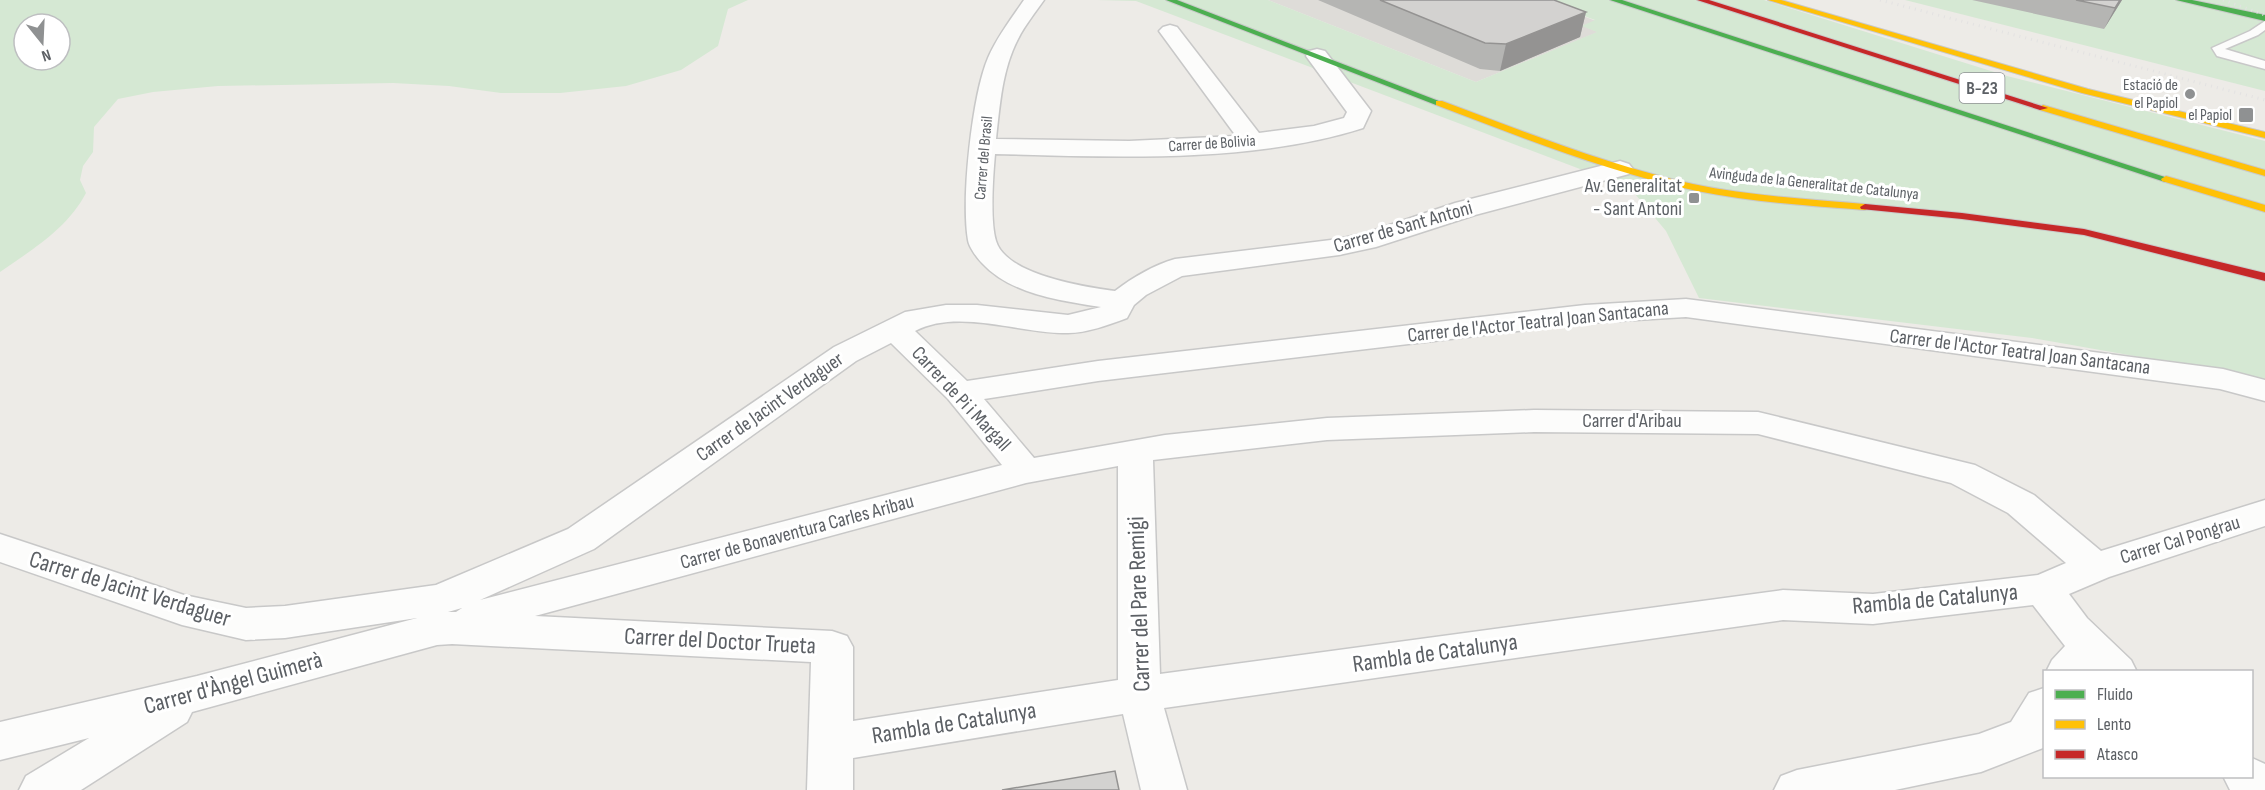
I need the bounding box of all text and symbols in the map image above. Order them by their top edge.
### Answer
north arrow [12,12,72,72]
text: N [39,44,53,65]
road number: B-23 [1960,73,2004,103]
place label: Estació de el Papiol [2123,76,2178,113]
marker: Estació de el Papiol [2183,87,2197,101]
place label: el Papiol [2188,106,2232,125]
marker: el Papiol [2237,106,2255,124]
street label: Carrer del Brasil [971,115,997,201]
street label: Carrer de Bolivia [1168,131,1256,157]
street label: Avinguda de la Generalitat de Catalunya [1708,163,1920,204]
place label: Av. Generalitat - Sant Antoni [1584,174,1682,221]
marker: Av. Generalitat - Sant Antoni [1687,191,1701,205]
street label: Carrer de Sant Antoni [1331,196,1475,258]
street label: Carrer de l'Actor Teatral Joan Santacana [1406,296,1670,348]
street label: Carrer de l'Actor Teatral Joan Santacana [1888,324,2152,380]
street label: Carrer de Pi i Margall [906,342,1016,456]
street label: Carrer de Jacint Verdaguer [692,347,848,467]
street label: Carrer d'Aribau [1582,409,1682,433]
street label: Carrer de Bonaventura Carles Aribau [678,489,916,575]
street label: Carrer Cal Pongrau [2117,510,2243,570]
street label: Carrer del Pare Remigi [1121,516,1157,692]
street label: Carrer de Jacint Verdaguer [26,545,234,633]
street label: Rambla de Catalunya [1851,577,2019,621]
street label: Carrer del Doctor Trueta [623,621,817,661]
street label: Rambla de Catalunya [1351,627,1519,679]
street label: Carrer d'Àngel Guimerà [141,645,325,721]
legend [2043,670,2253,778]
text: Fluido [2097,684,2133,705]
street label: Rambla de Catalunya [870,696,1038,750]
text: Lento [2097,714,2131,735]
text: Atasco [2096,744,2138,765]

